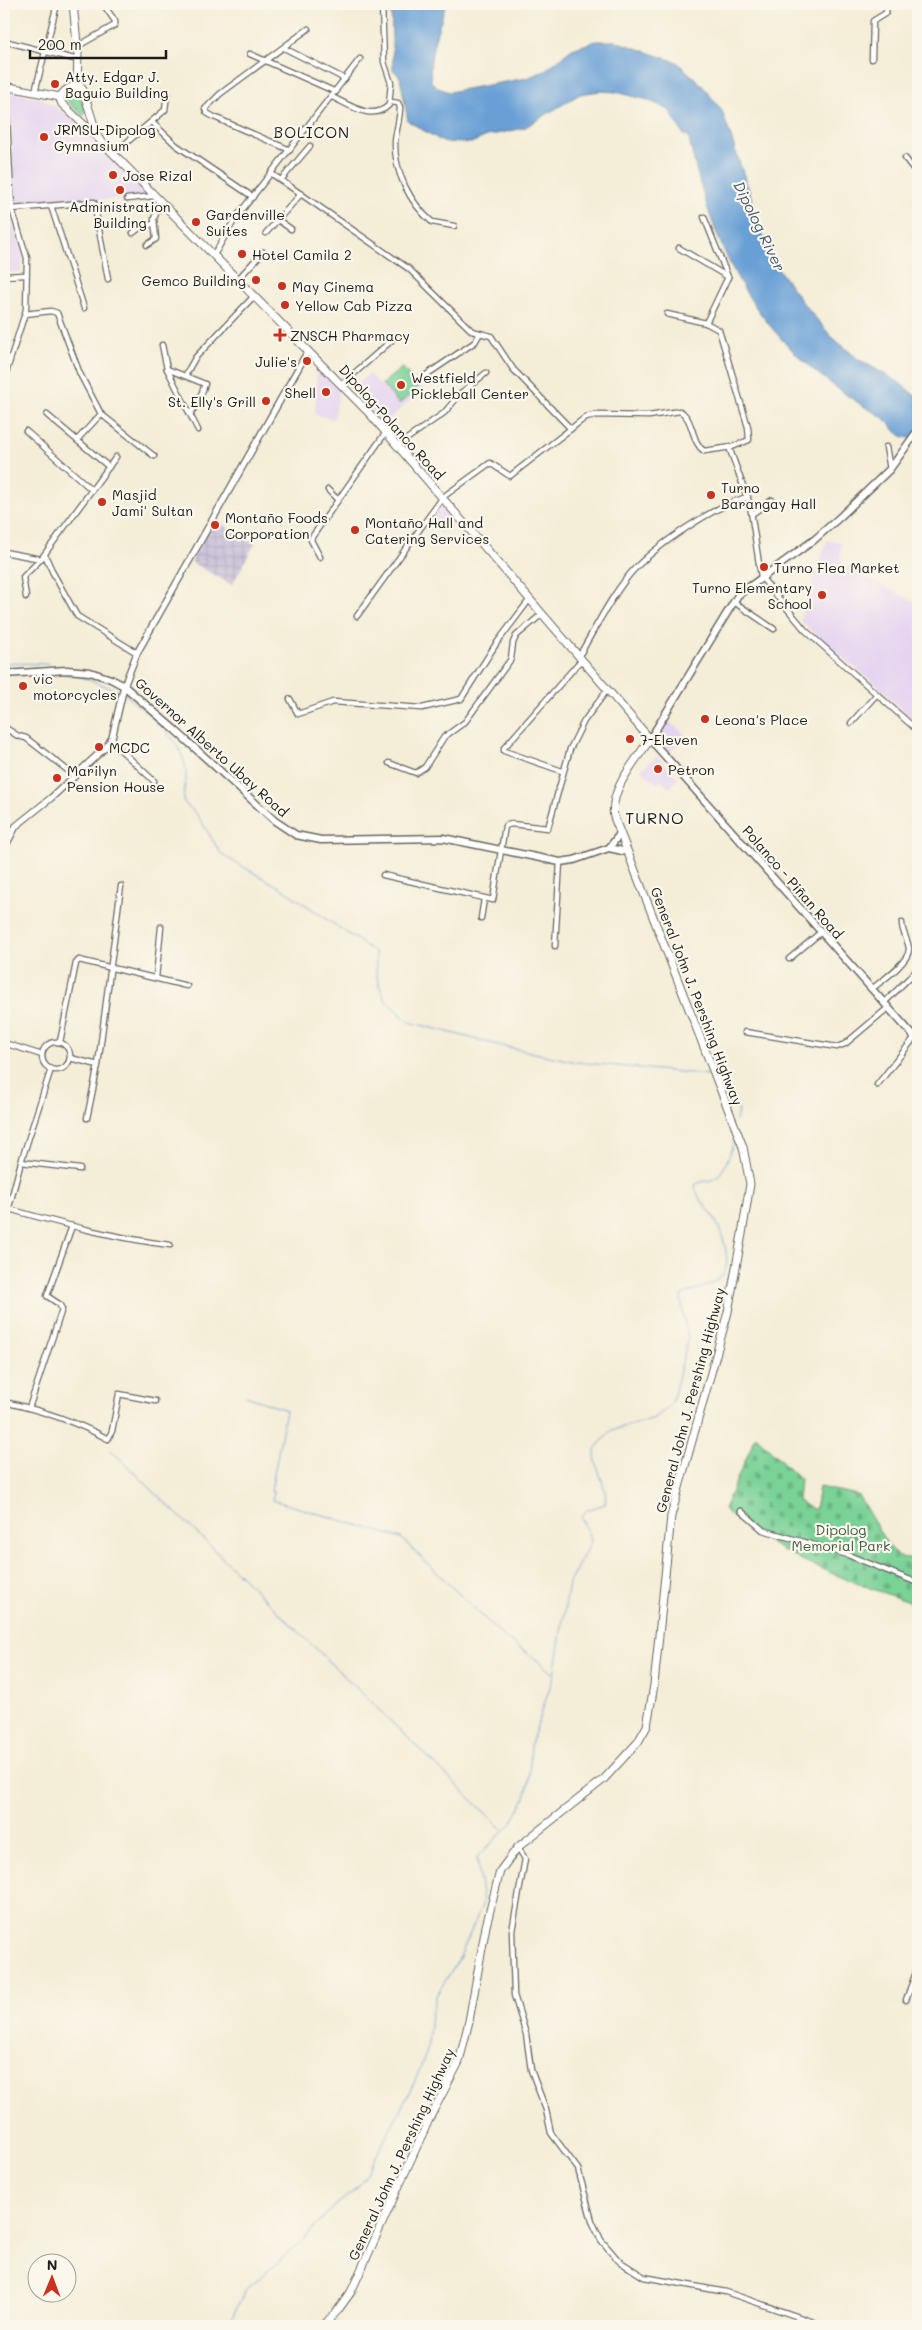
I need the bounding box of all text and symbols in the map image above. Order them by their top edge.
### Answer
scale bar [30,28,166,60]
text: 200 m [38,34,82,54]
place label: Atty. Edgar J. Baguio Building [65,67,168,102]
marker: Atty. Edgar J. Baguio Building [49,78,61,90]
place label: JRMSU-Dipolog Gymnasium [54,120,156,155]
district label: BOLICON [274,122,350,142]
marker: JRMSU-Dipolog Gymnasium [38,131,50,143]
place label: Jose Rizal [123,166,192,185]
marker: Jose Rizal [107,169,119,181]
water label: Dipolog River [729,177,791,275]
marker: Administration Building [114,184,126,196]
place label: Administration Building [69,197,171,232]
place label: Gardenville Suites [206,205,285,240]
marker: Gardenville Suites [190,216,202,228]
place label: Hotel Camila 2 [252,245,352,264]
marker: Hotel Camila 2 [236,248,248,260]
place label: Gemco Building [142,271,246,290]
marker: Gemco Building [250,274,262,286]
place label: May Cinema [292,277,374,296]
marker: May Cinema [276,280,288,292]
place label: Yellow Cab Pizza [295,296,413,315]
marker: Yellow Cab Pizza [279,299,291,311]
place label: ZNSCH Pharmacy [290,326,410,345]
marker: ZNSCH Pharmacy [274,329,286,341]
place label: Julie's [255,352,297,371]
marker: Julie's [301,355,313,367]
street label: Dipolog-Polanco Road [335,360,449,484]
place label: Westfield Pickleball Center [411,368,529,403]
marker: Westfield Pickleball Center [395,379,407,391]
place label: Shell [285,383,316,402]
marker: Shell [320,386,332,398]
place label: St. Elly's Grill [168,392,256,411]
marker: St. Elly's Grill [260,395,272,407]
place label: Turno Barangay Hall [721,478,816,513]
place label: Masjid Jami' Sultan [112,485,193,520]
marker: Turno Barangay Hall [705,489,717,501]
marker: Masjid Jami' Sultan [96,496,108,508]
place label: Montaño Foods Corporation [225,508,328,543]
place label: Montaño Hall and Catering Services [365,513,489,548]
marker: Montaño Foods Corporation [209,519,221,531]
marker: Montaño Hall and Catering Services [349,524,361,536]
place label: Turno Flea Market [774,558,899,577]
marker: Turno Flea Market [758,561,770,573]
place label: Turno Elementary School [692,578,812,613]
marker: Turno Elementary School [816,589,828,601]
place label: vic motorcycles [33,669,117,704]
street label: Governor Alberto Ubay Road [131,673,293,821]
marker: vic motorcycles [17,680,29,692]
place label: Leona's Place [715,710,808,729]
marker: Leona's Place [699,713,711,725]
place label: 7-Eleven [640,730,698,749]
marker: 7-Eleven [624,733,636,745]
place label: MCDC [109,738,150,757]
marker: MCDC [93,741,105,753]
place label: Petron [668,760,714,779]
place label: Marilyn Pension House [67,761,165,796]
marker: Petron [652,763,664,775]
marker: Marilyn Pension House [51,772,63,784]
district label: TURNO [625,807,685,828]
street label: Polanco - Piñan Road [738,821,848,943]
street label: General John J. Pershing Highway [646,884,748,1108]
street label: General John J. Pershing Highway [651,1285,729,1515]
park label: Dipolog Memorial Park [791,1520,891,1555]
street label: General John J. Pershing Highway [343,2045,459,2263]
north arrow [28,2252,78,2302]
text: N [47,2255,58,2274]

